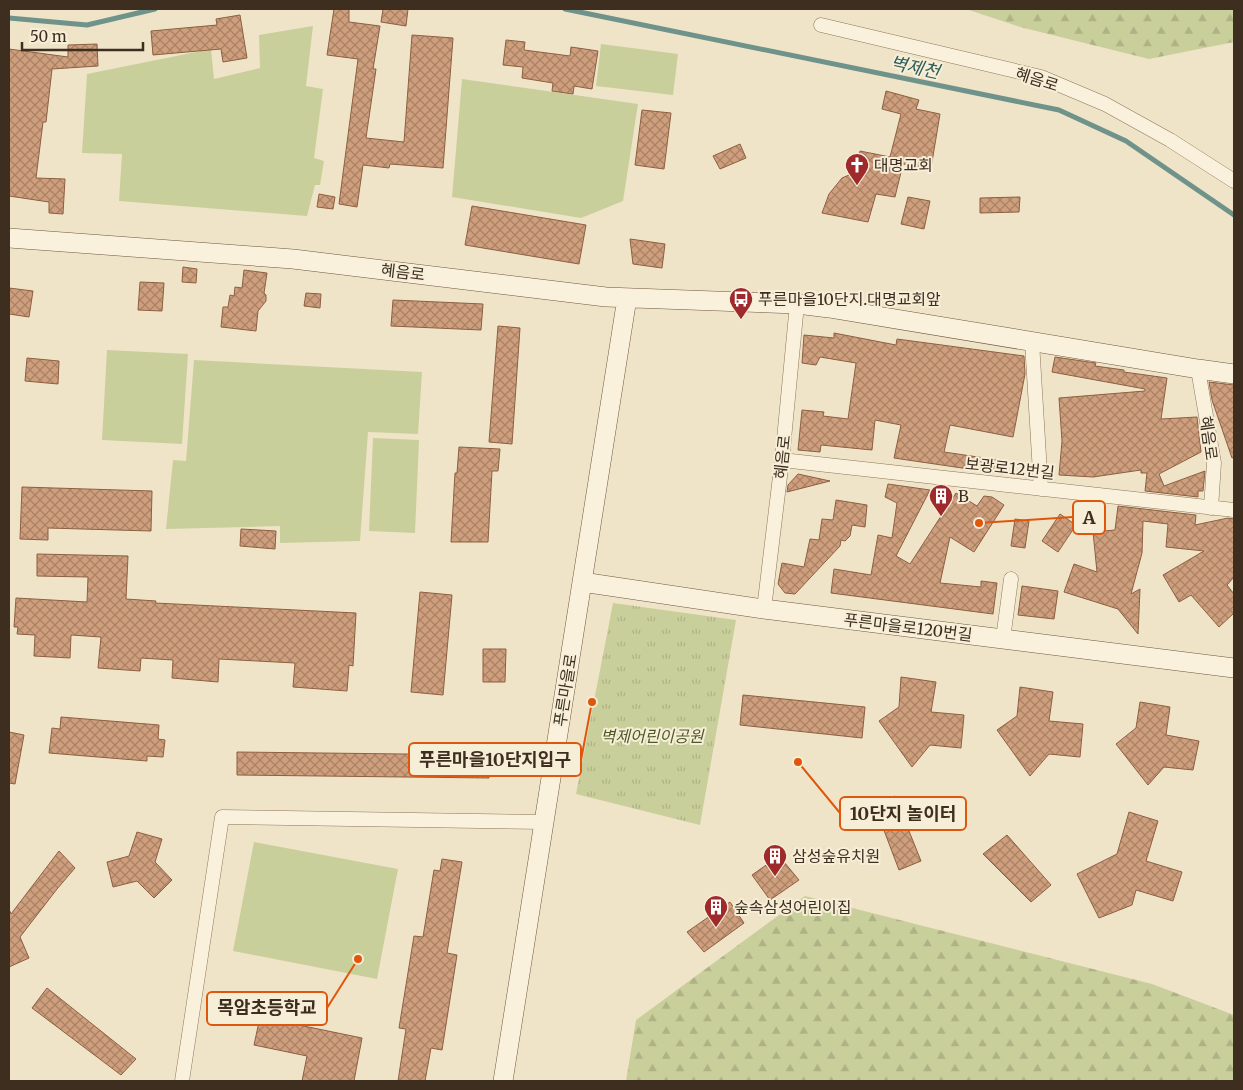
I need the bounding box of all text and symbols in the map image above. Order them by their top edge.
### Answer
scale bar [22,20,144,52]
text: 50 m [30,27,67,46]
water label: 벽제천 [888,51,944,84]
street label: 혜음로 [1013,63,1061,95]
church icon: 대명교회 [844,152,870,186]
place label: 대명교회 [874,155,933,175]
street label: 혜음로 [380,259,426,285]
bus stop icon: 푸른마을10단지.대명교회앞 [728,286,754,320]
place label: 푸른마을10단지.대명교회앞 [758,289,941,309]
street label: 혜음로 [1196,415,1222,462]
street label: 혜음로 [770,434,794,480]
street label: 보광로12번길 [964,453,1056,483]
building icon: B [928,483,954,517]
place label: B [958,486,969,506]
callout: A [1073,501,1105,534]
text: A [1082,506,1096,529]
street label: 푸른마을로120번길 [842,609,974,645]
street label: 푸른마을로 [549,652,581,728]
park label: 벽제어린이공원 [600,726,705,746]
callout: 푸른마을10단지입구 [409,743,581,776]
text: 푸른마을10단지입구 [419,748,571,771]
callout: 10단지 놀이터 [840,797,966,830]
text: 10단지 놀이터 [850,802,956,825]
building icon: 삼성숲유치원 [762,843,788,877]
place label: 삼성숲유치원 [792,846,880,866]
building icon: 숲속삼성어린이집 [703,894,729,928]
place label: 숲속삼성어린이집 [734,897,852,917]
callout: 목암초등학교 [207,992,327,1025]
text: 목암초등학교 [217,996,317,1019]

